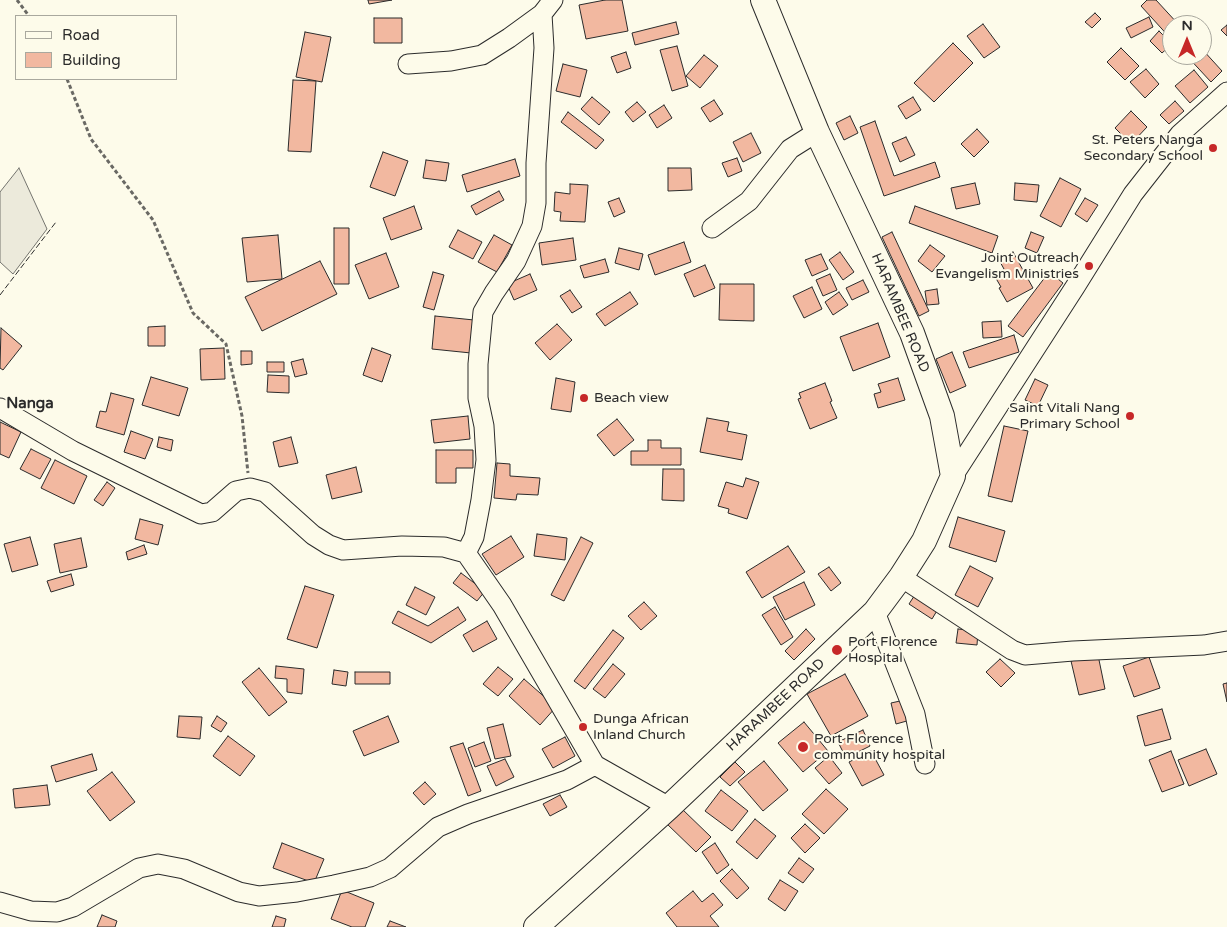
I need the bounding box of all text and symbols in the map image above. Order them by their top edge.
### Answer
legend [15,15,178,80]
north arrow [1162,15,1212,65]
text: N [1181,17,1193,34]
text: Road [62,26,100,44]
text: Building [62,51,121,69]
place label: St. Peters Nanga Secondary School [1084,132,1203,164]
marker: St. Peters Nanga Secondary School [1207,142,1219,154]
place label: Joint Outreach Evangelism Ministries [935,250,1079,282]
street label: HARAMBEE ROAD [867,251,933,375]
marker: Joint Outreach Evangelism Ministries [1083,260,1095,272]
place label: Beach view [594,390,669,406]
marker: Beach view [578,392,590,404]
district label: Nanga [6,395,54,413]
place label: Saint Vitali Nang Primary School [1009,400,1120,432]
marker: Saint Vitali Nang Primary School [1124,410,1136,422]
place label: Port Florence Hospital [848,634,937,666]
marker: Port Florence Hospital [830,643,844,657]
street label: HARAMBEE ROAD [723,655,829,755]
place label: Dunga African Inland Church [593,711,689,744]
marker: Dunga African Inland Church [577,721,589,733]
place label: Port Florence community hospital [814,731,945,764]
marker: Port Florence community hospital [796,740,810,754]

